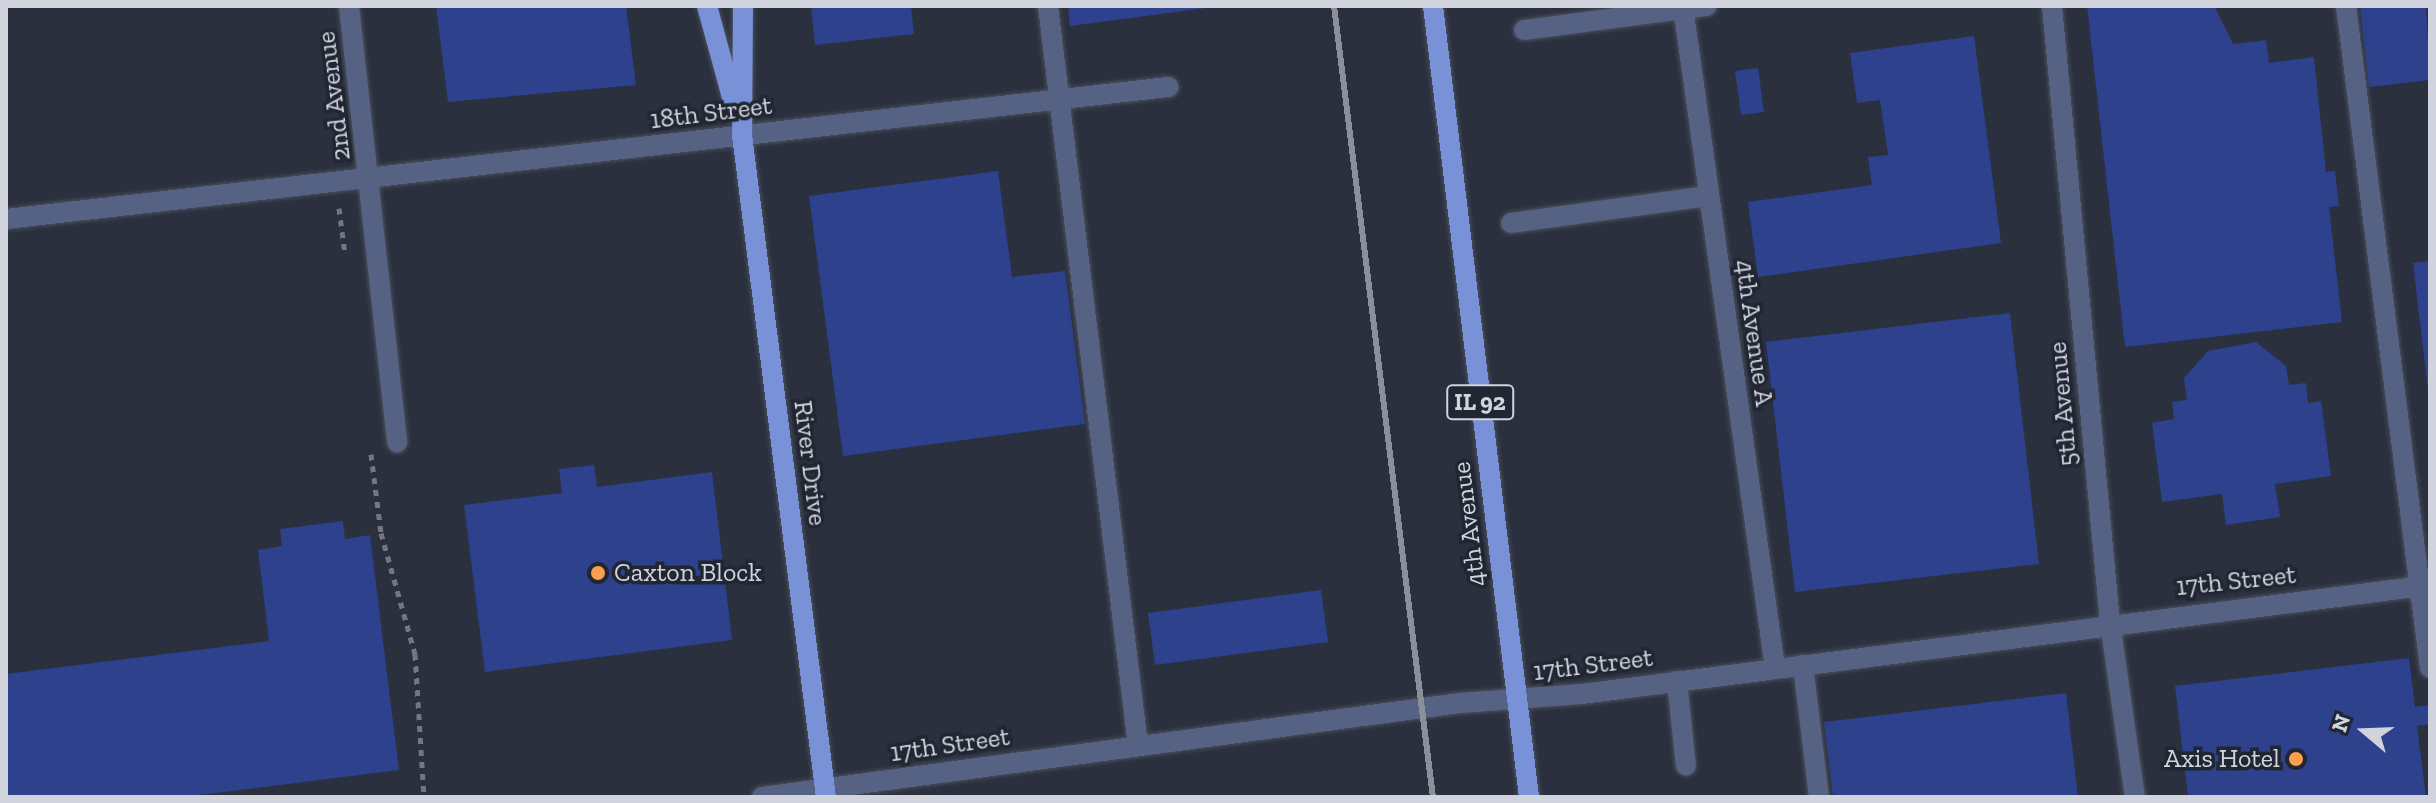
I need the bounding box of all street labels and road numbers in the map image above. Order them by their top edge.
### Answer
street label: 2nd Avenue [311,29,357,163]
street label: 18th Street [648,90,774,136]
street label: 4th Avenue A [1728,257,1780,409]
street label: 5th Avenue [2042,340,2084,468]
road number: IL 92 [1444,382,1516,422]
street label: River Drive [787,399,833,527]
street label: 4th Avenue [1446,459,1492,589]
street label: 17th Street [2174,559,2298,603]
street label: 17th Street [1531,642,1655,688]
street label: 17th Street [888,721,1012,769]

